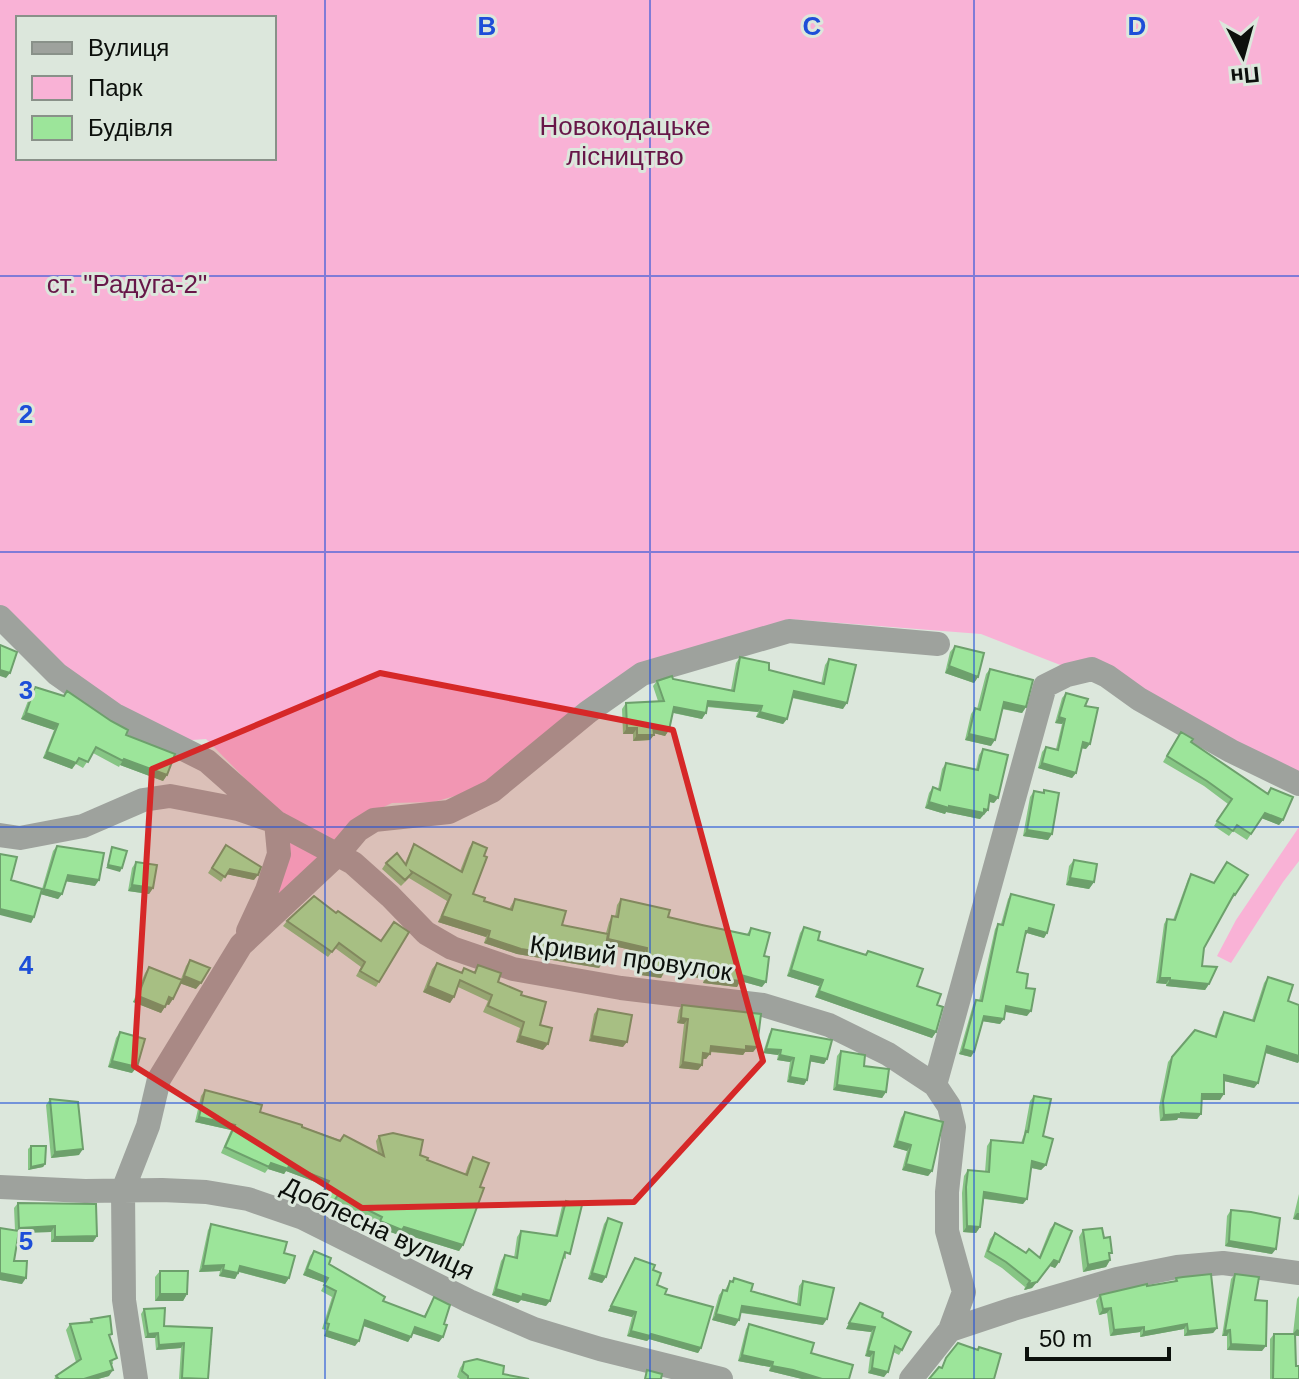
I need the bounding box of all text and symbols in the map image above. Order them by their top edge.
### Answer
text: B [478,11,496,41]
text: C [803,11,822,41]
text: D [1128,11,1146,41]
legend [16,16,276,160]
north arrow [1203,16,1283,96]
text: Вулиця [88,34,169,61]
text: Пн [1229,61,1261,89]
text: Парк [88,74,143,101]
park label: Новокодацьке лісництво [540,111,710,171]
text: Будівля [88,114,173,141]
park label: ст. "Радуга-2" [47,269,207,299]
text: 2 [19,399,33,429]
text: 3 [19,675,33,705]
street label: Кривий провулок [528,929,735,987]
text: 4 [19,950,34,980]
street label: Доблесна вулиця [277,1170,479,1286]
text: 5 [19,1226,33,1256]
scale bar [1027,1311,1169,1361]
text: 50 m [1039,1325,1092,1352]

